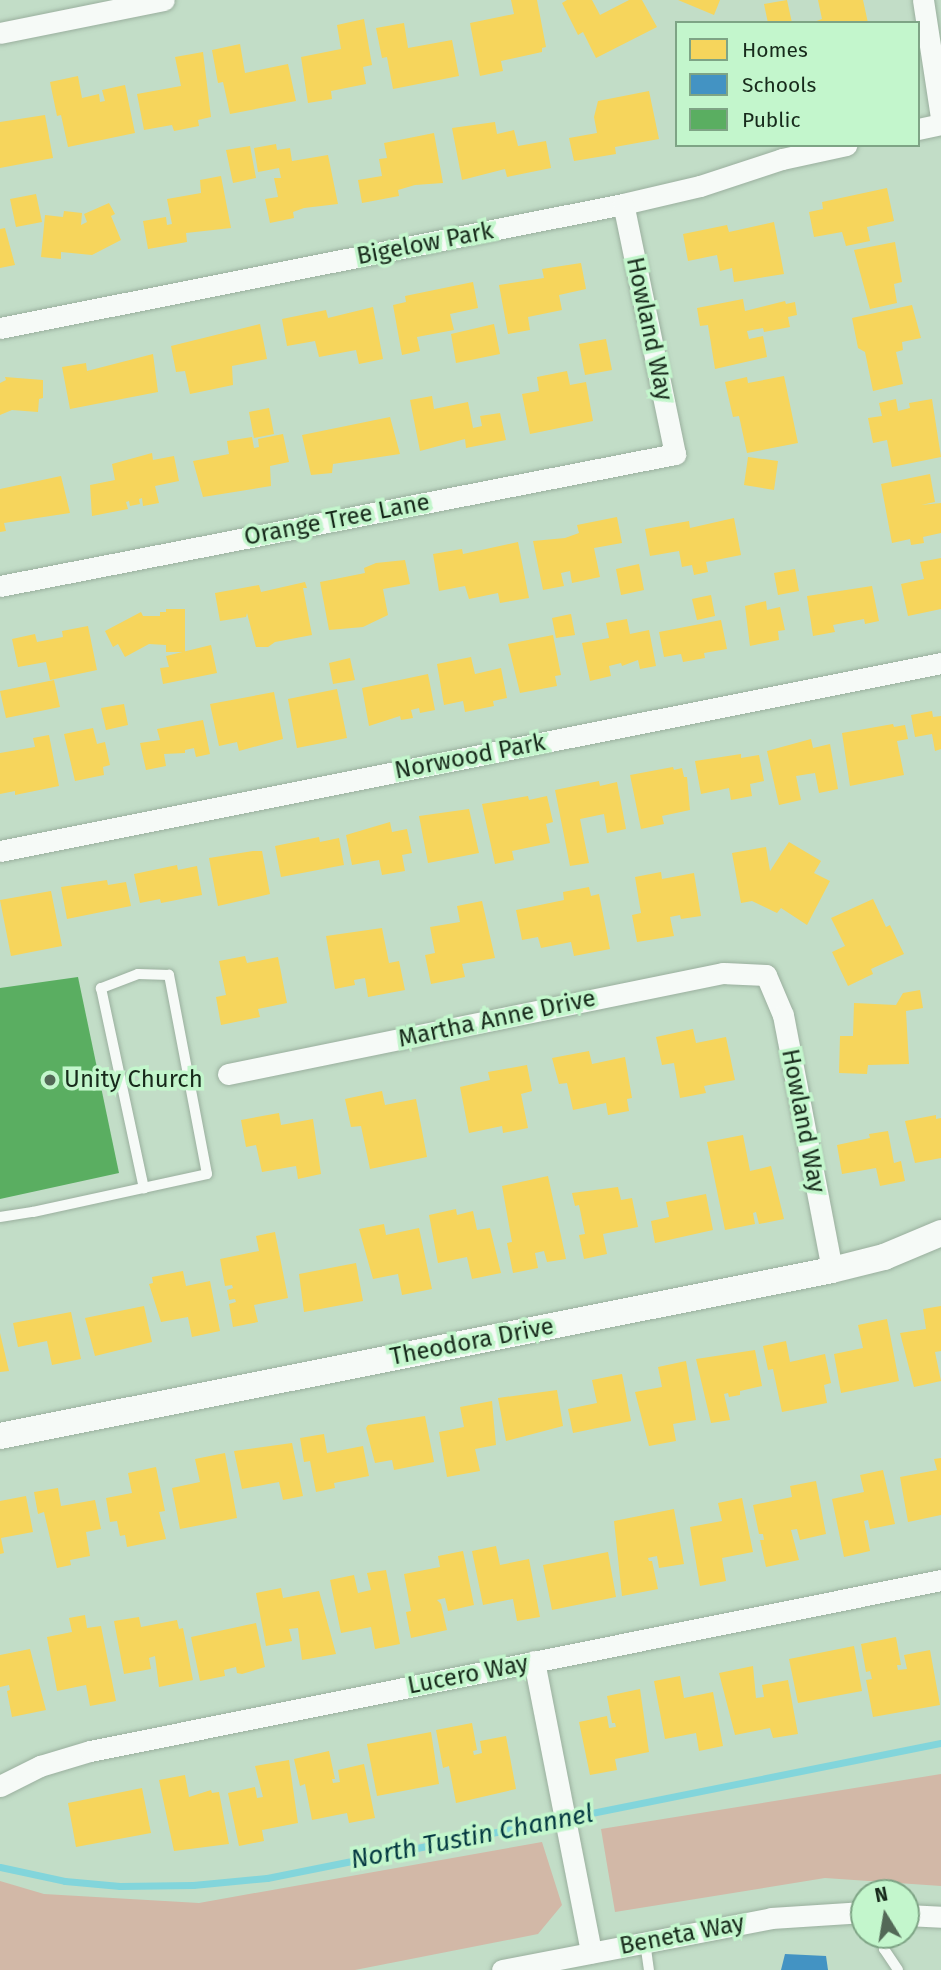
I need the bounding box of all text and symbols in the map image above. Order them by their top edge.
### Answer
legend [675,21,920,147]
text: Homes [742,37,808,63]
text: Schools [742,72,816,98]
text: Public [742,107,800,133]
street label: Bigelow Park [354,217,496,271]
street label: Howland Way [620,255,678,403]
street label: Orange Tree Lane [242,488,432,552]
street label: Norwood Park [392,728,548,786]
street label: Martha Anne Drive [396,984,598,1054]
street label: Howland Way [775,1047,831,1195]
place label: Unity Church [64,1066,203,1094]
marker: Unity Church [42,1072,58,1088]
street label: Theodora Drive [388,1312,556,1372]
street label: Lucero Way [405,1649,531,1701]
water label: North Tustin Channel [348,1798,596,1876]
north arrow [850,1879,920,1949]
text: N [873,1882,890,1907]
street label: Beneta Way [617,1909,747,1961]

